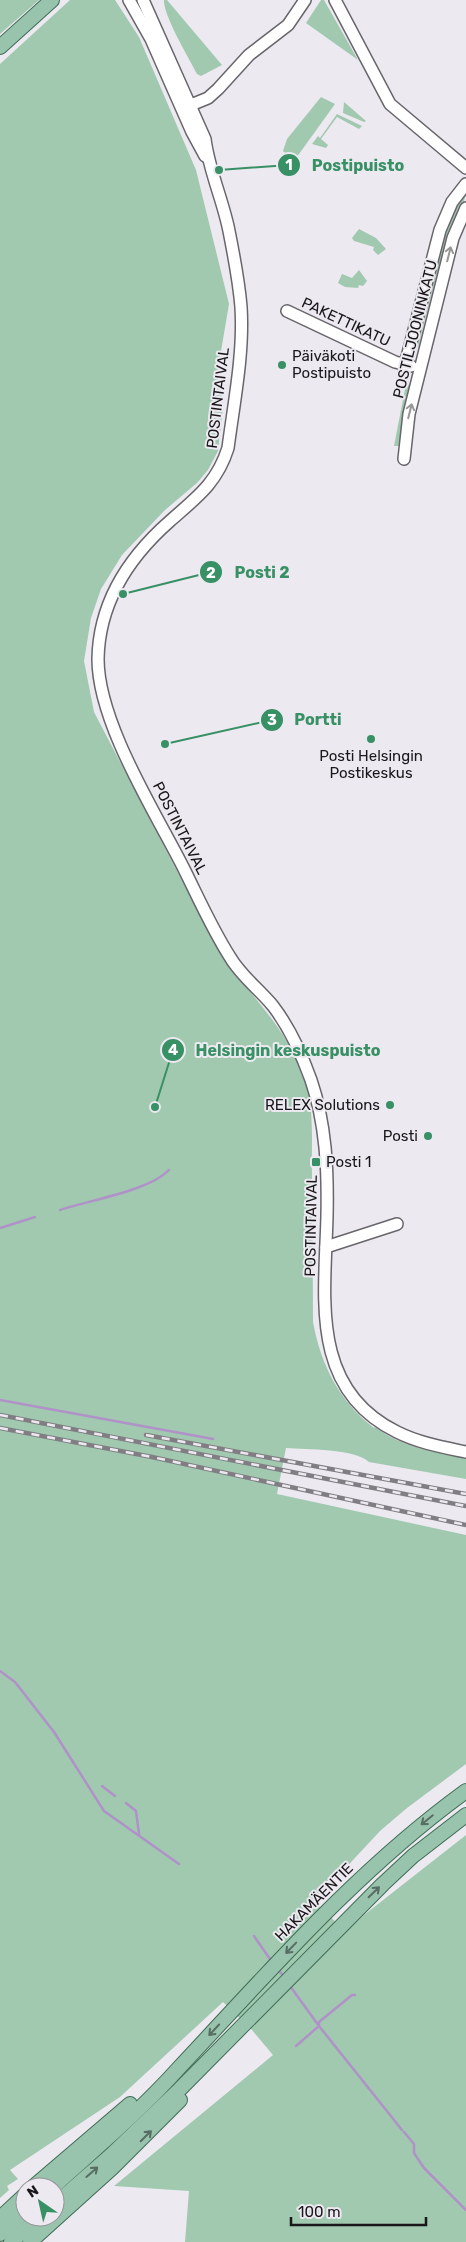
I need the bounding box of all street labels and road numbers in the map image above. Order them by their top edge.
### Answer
street label: POSTILJOONINKATU [389,258,441,400]
street label: PAKETTIKATU [299,294,393,350]
street label: POSTINTAIVAL [203,346,233,449]
street label: POSTINTAIVAL [149,779,211,878]
street label: POSTINTAIVAL [301,1175,321,1277]
street label: HAKAMÄENTIE [271,1859,357,1945]

